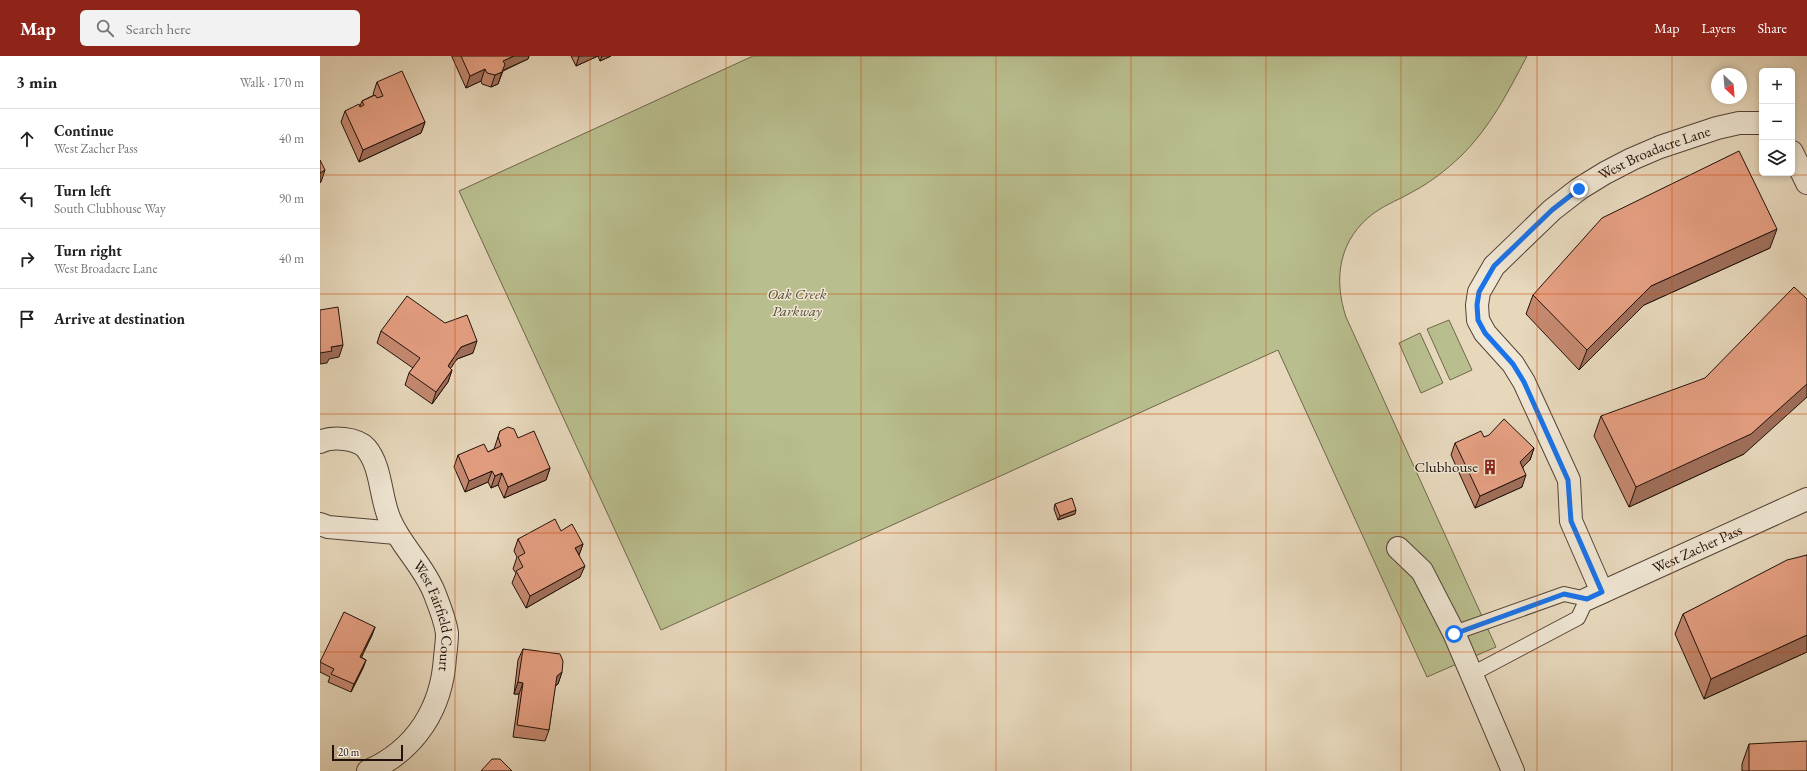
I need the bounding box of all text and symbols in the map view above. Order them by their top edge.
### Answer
search box [80,10,360,46]
text: Map [20,16,56,41]
icon: search [94,17,116,39]
text: Search here [126,19,191,38]
text: Map [1654,19,1679,37]
text: Layers [1701,19,1736,37]
text: Share [1758,19,1787,37]
north arrow [1711,68,1747,104]
map controls [1759,68,1795,176]
button: + [1759,68,1795,104]
text: 3 min [16,71,57,93]
text: Walk · 170 m [240,74,304,91]
button: − [1759,104,1795,140]
text: Continue [54,121,114,140]
street label: West Broadacre Lane [1594,121,1713,184]
icon: ahead [16,128,38,150]
text: 40 m [279,130,304,147]
text: West Zacher Pass [54,140,138,157]
button: layers [1759,140,1795,176]
route end [1570,180,1588,198]
text: Turn left [54,181,111,200]
icon: left [16,188,38,210]
text: 90 m [279,190,304,207]
text: South Clubhouse Way [54,200,166,217]
text: Turn right [54,241,122,260]
icon: right [16,248,38,270]
text: 40 m [279,250,304,267]
text: West Broadacre Lane [54,260,157,277]
park label: Oak Creek Parkway [767,284,827,320]
icon: arrive [16,308,38,330]
text: Arrive at destination [54,309,185,328]
place label: Clubhouse [1415,457,1478,476]
building icon: Clubhouse [1481,458,1499,476]
street label: West Zacher Pass [1649,520,1745,577]
street label: West Fairfield Court [409,556,457,673]
route start [1445,625,1463,643]
scale bar [332,743,403,762]
text: 20 m [338,745,359,759]

